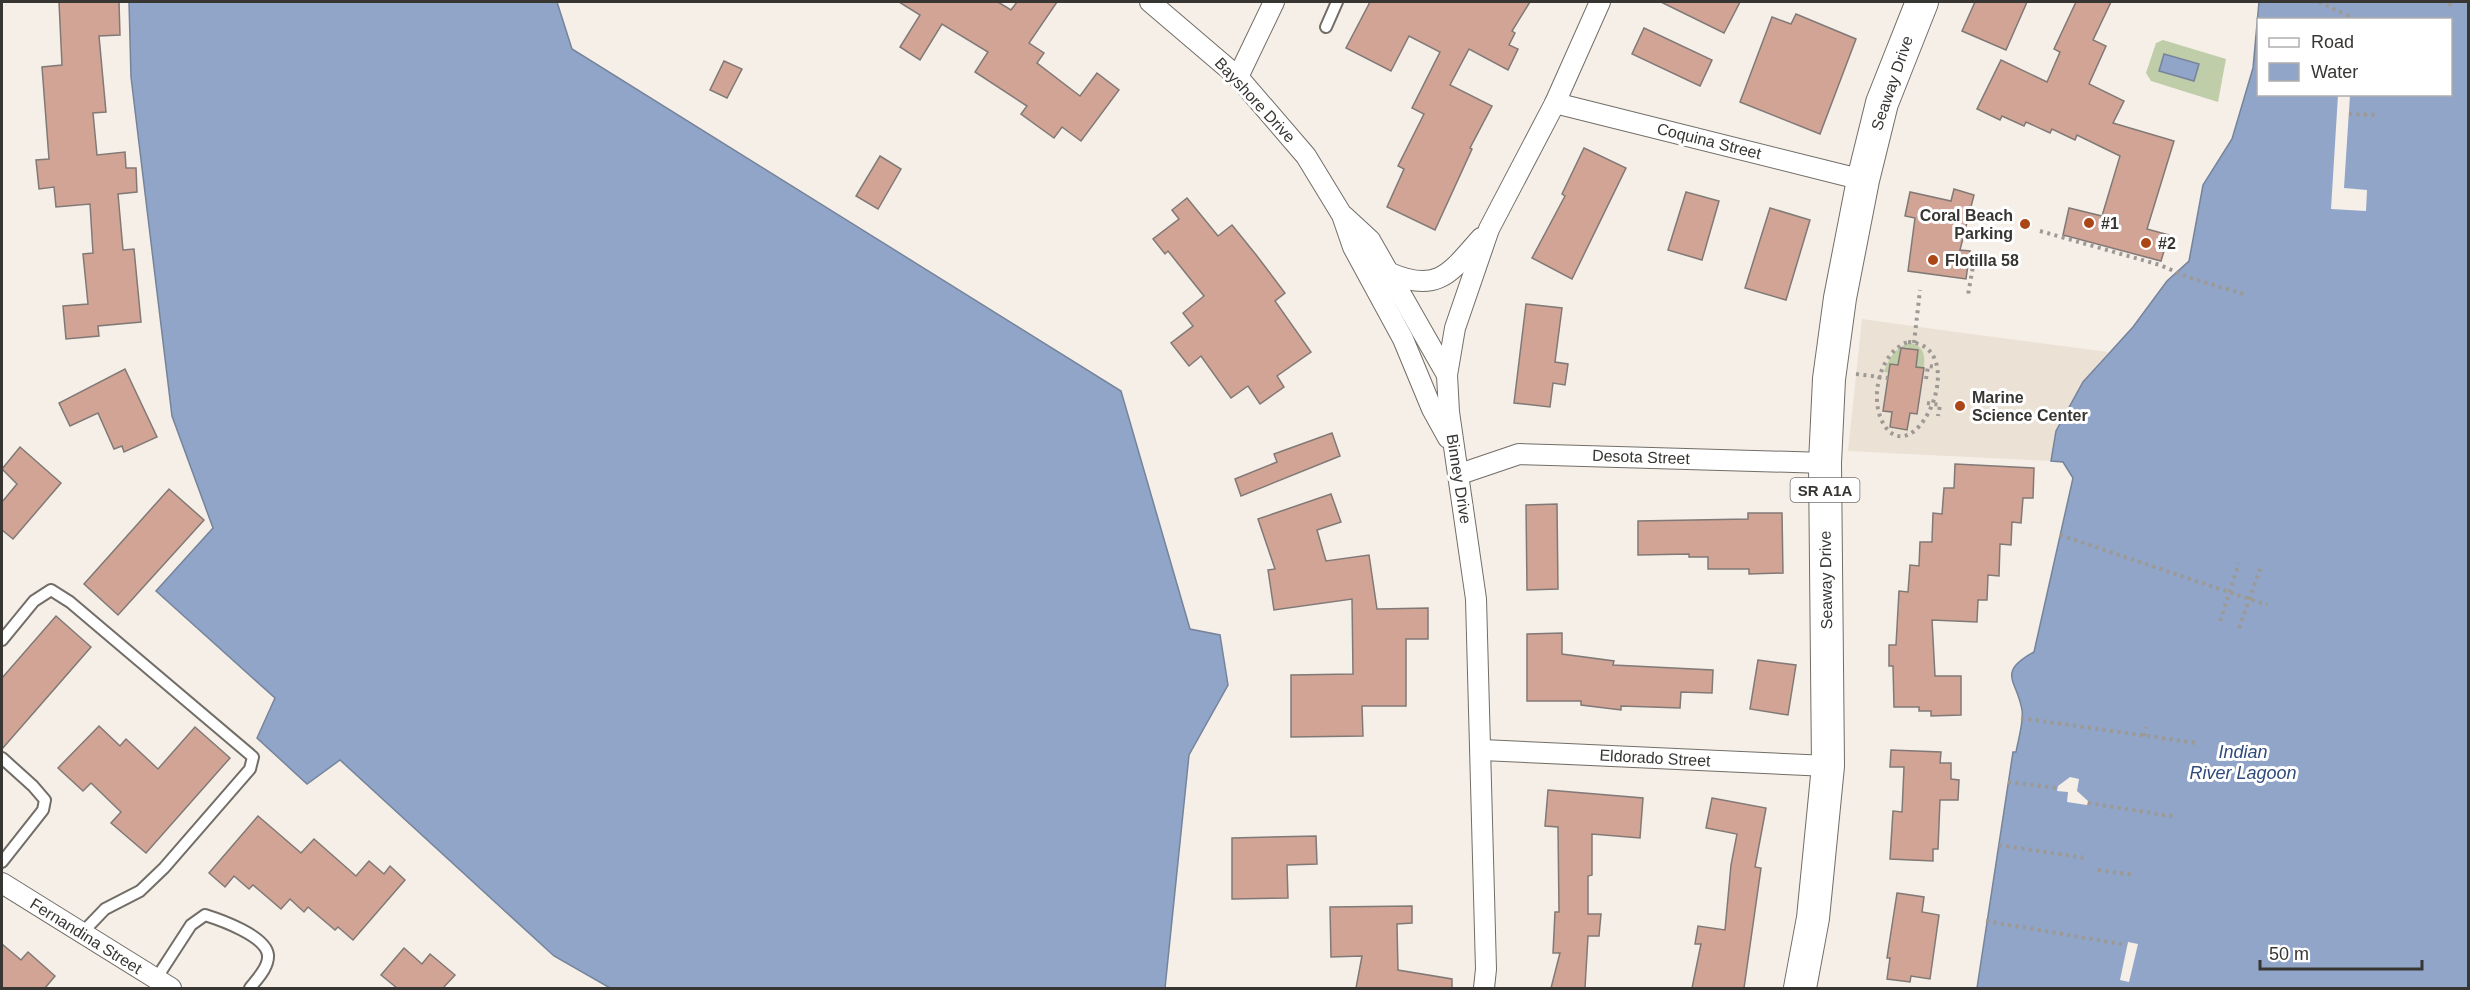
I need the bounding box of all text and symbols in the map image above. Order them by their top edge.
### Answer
legend [2257,18,2452,96]
text: Road [2311,32,2354,52]
street label: Seaway Drive [1868,33,1916,132]
street label: Bayshore Drive [1211,54,1299,146]
text: Water [2311,62,2358,82]
street label: Coquina Street [1655,120,1763,162]
place label: Coral Beach Parking [1920,207,2013,242]
place label: #1 [2101,215,2119,232]
marker: #1 [2082,216,2096,230]
marker: Coral Beach Parking [2018,217,2032,231]
place label: #2 [2158,235,2176,252]
marker: #2 [2139,236,2153,250]
place label: Flotilla 58 [1945,252,2019,269]
marker: Flotilla 58 [1926,253,1940,267]
place label: Marine Science Center [1972,389,2088,424]
marker: Marine Science Center [1953,399,1967,413]
street label: Binney Drive [1444,433,1475,525]
street label: Desota Street [1592,447,1691,467]
road number: SR A1A [1790,478,1860,502]
street label: Seaway Drive [1817,530,1835,629]
water label: Indian River Lagoon [2189,742,2297,783]
street label: Eldorado Street [1599,747,1712,769]
street label: Fernandina Street [27,895,145,977]
scale bar [2260,933,2422,971]
text: 50 m [2269,944,2309,964]

